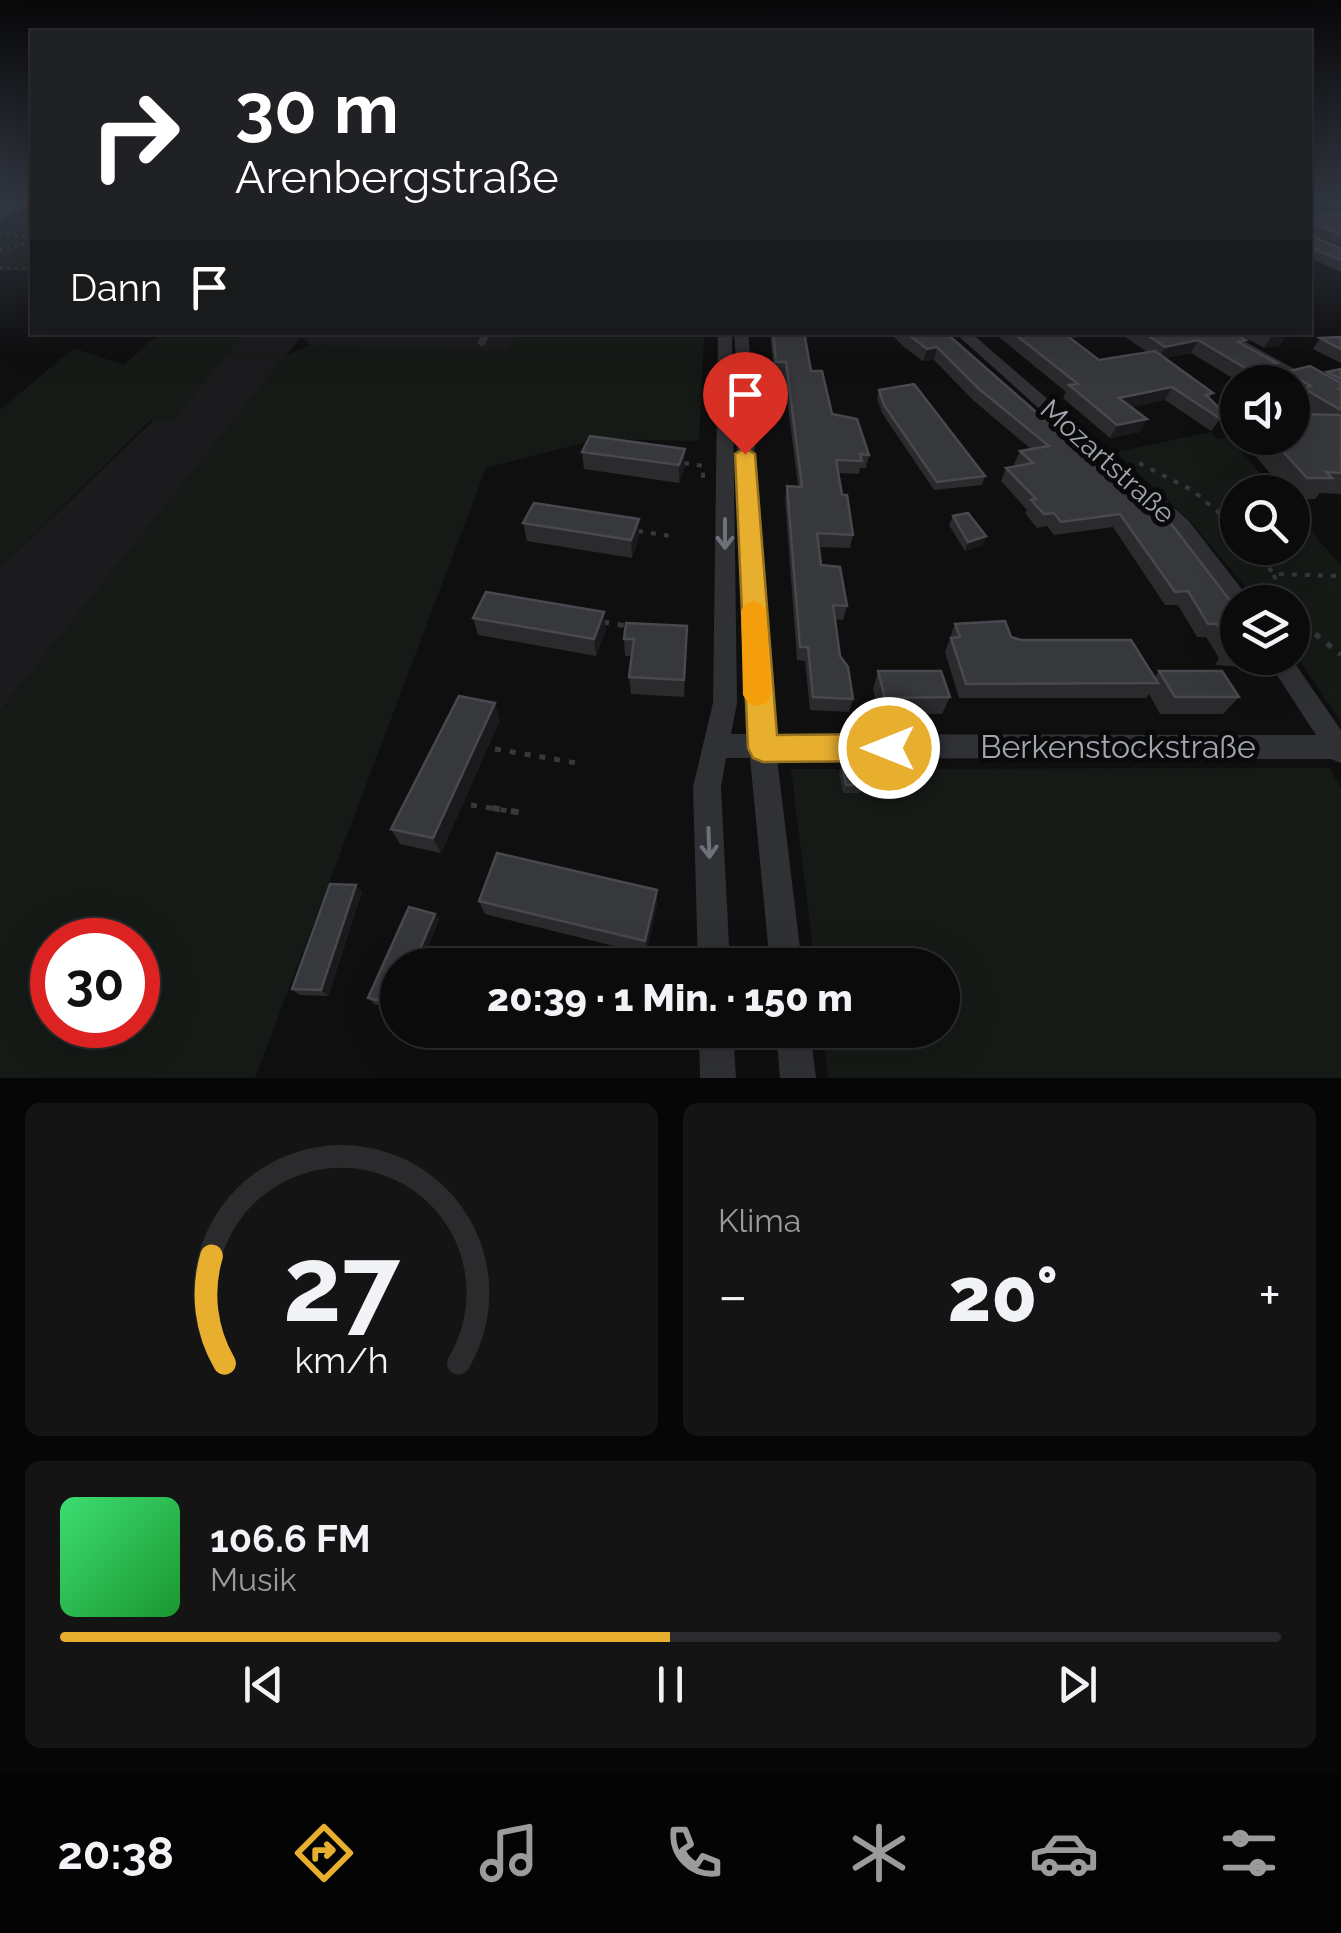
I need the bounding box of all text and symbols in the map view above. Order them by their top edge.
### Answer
text: 30 m [235,67,399,149]
icon: right [70,70,200,200]
text: Arenbergstraße [235,151,559,204]
icon: arrive [182,260,237,315]
text: Dann [70,265,162,310]
pin [703,352,788,455]
map controls [1220,365,1310,675]
button: sound [1220,365,1310,455]
icon: arrive [718,367,773,422]
street label: Mozartstraße [1034,393,1181,530]
button: search [1220,475,1310,565]
one-way arrow [715,517,734,549]
button: layers [1220,585,1310,675]
position arrow [837,696,941,800]
street label: Berkenstockstraße [980,728,1256,765]
one-way arrow [700,827,719,859]
speed limit sign: 30 [30,918,160,1048]
text: 20:39 · 1 Min. · 150 m [487,975,853,1020]
text: Klima [718,1202,801,1239]
text: 27 [283,1223,401,1345]
text: 20° [948,1250,1058,1339]
text: − [718,1263,748,1328]
text: + [1258,1263,1281,1328]
text: km/h [294,1339,389,1381]
text: 106.6 FM [210,1516,371,1561]
text: Musik [210,1561,296,1598]
icon: previous [236,1657,291,1712]
icon: pause [643,1657,698,1712]
icon: next [1050,1657,1105,1712]
icon: directions [289,1818,359,1888]
icon: music [474,1818,544,1888]
icon: phone [659,1818,729,1888]
icon: climate [844,1818,914,1888]
icon: car [1029,1818,1099,1888]
icon: filters [1214,1818,1284,1888]
text: 20:38 [57,1827,174,1880]

